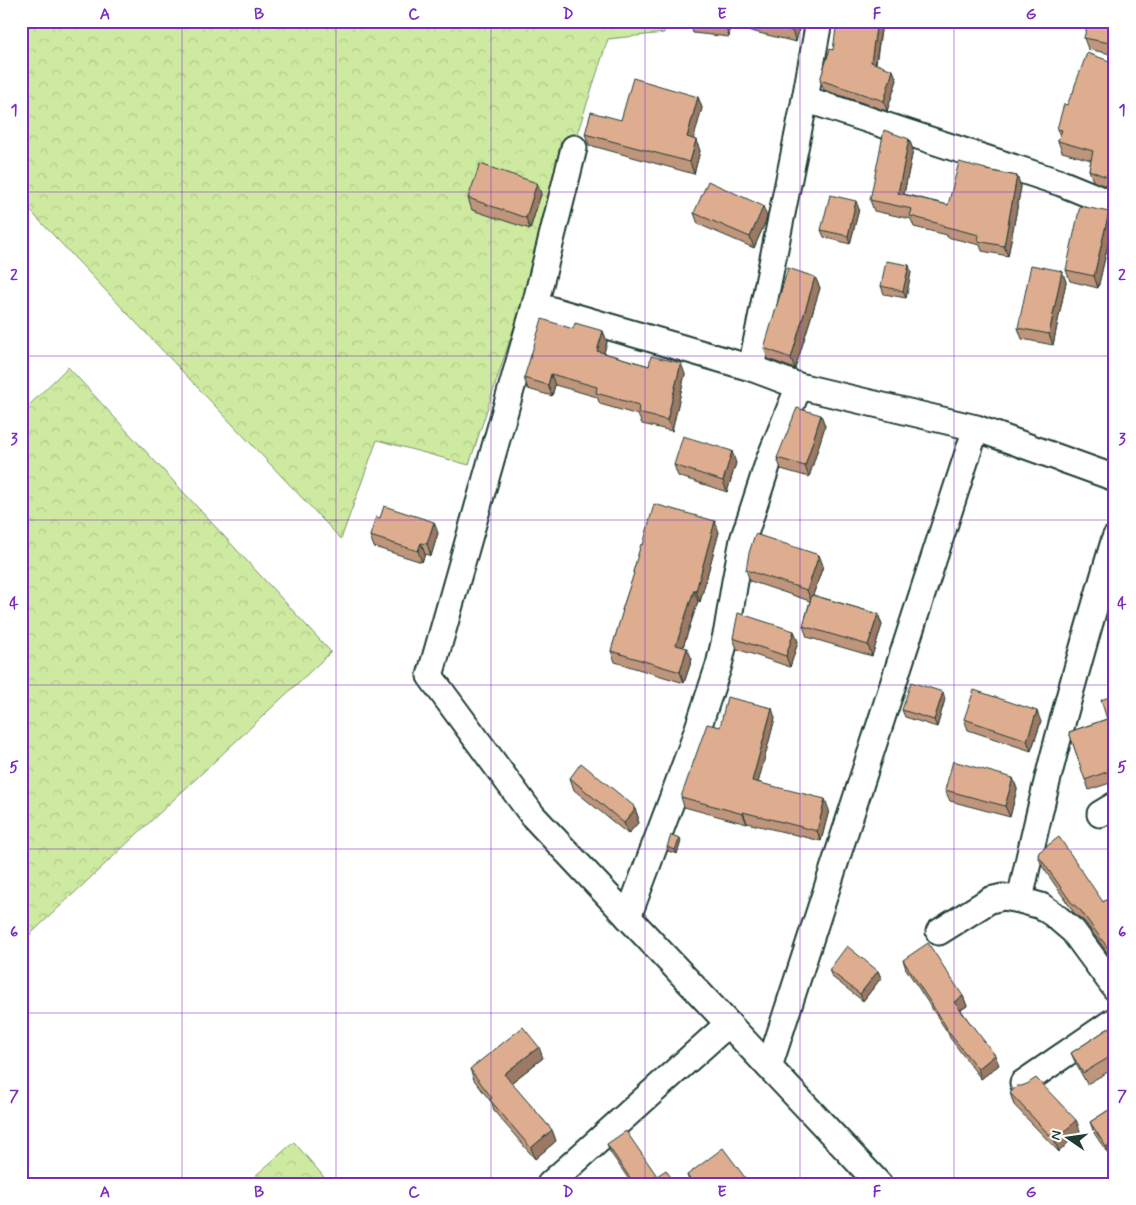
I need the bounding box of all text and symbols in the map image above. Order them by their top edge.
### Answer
text: A [100,4,110,25]
text: B [254,4,264,25]
text: C [408,4,420,25]
text: D [562,4,574,25]
text: E [717,4,727,25]
text: F [873,4,882,25]
text: G [1026,4,1037,25]
text: 1 [10,100,18,121]
text: 1 [1118,100,1126,121]
text: 2 [10,265,18,286]
text: 2 [1118,265,1126,286]
text: 3 [10,429,18,450]
text: 3 [1118,429,1126,450]
text: 4 [9,593,19,614]
text: 4 [1117,593,1127,614]
text: 5 [9,757,19,778]
text: 5 [1117,757,1127,778]
text: 6 [10,922,18,943]
text: 6 [1118,922,1126,943]
text: 7 [9,1086,19,1107]
text: 7 [1117,1086,1127,1107]
north arrow [1044,1112,1094,1162]
text: N [1046,1129,1066,1142]
text: A [100,1182,110,1203]
text: B [254,1182,264,1203]
text: C [408,1182,420,1203]
text: D [562,1182,574,1203]
text: E [717,1182,727,1203]
text: F [873,1182,882,1203]
text: G [1026,1182,1037,1203]

